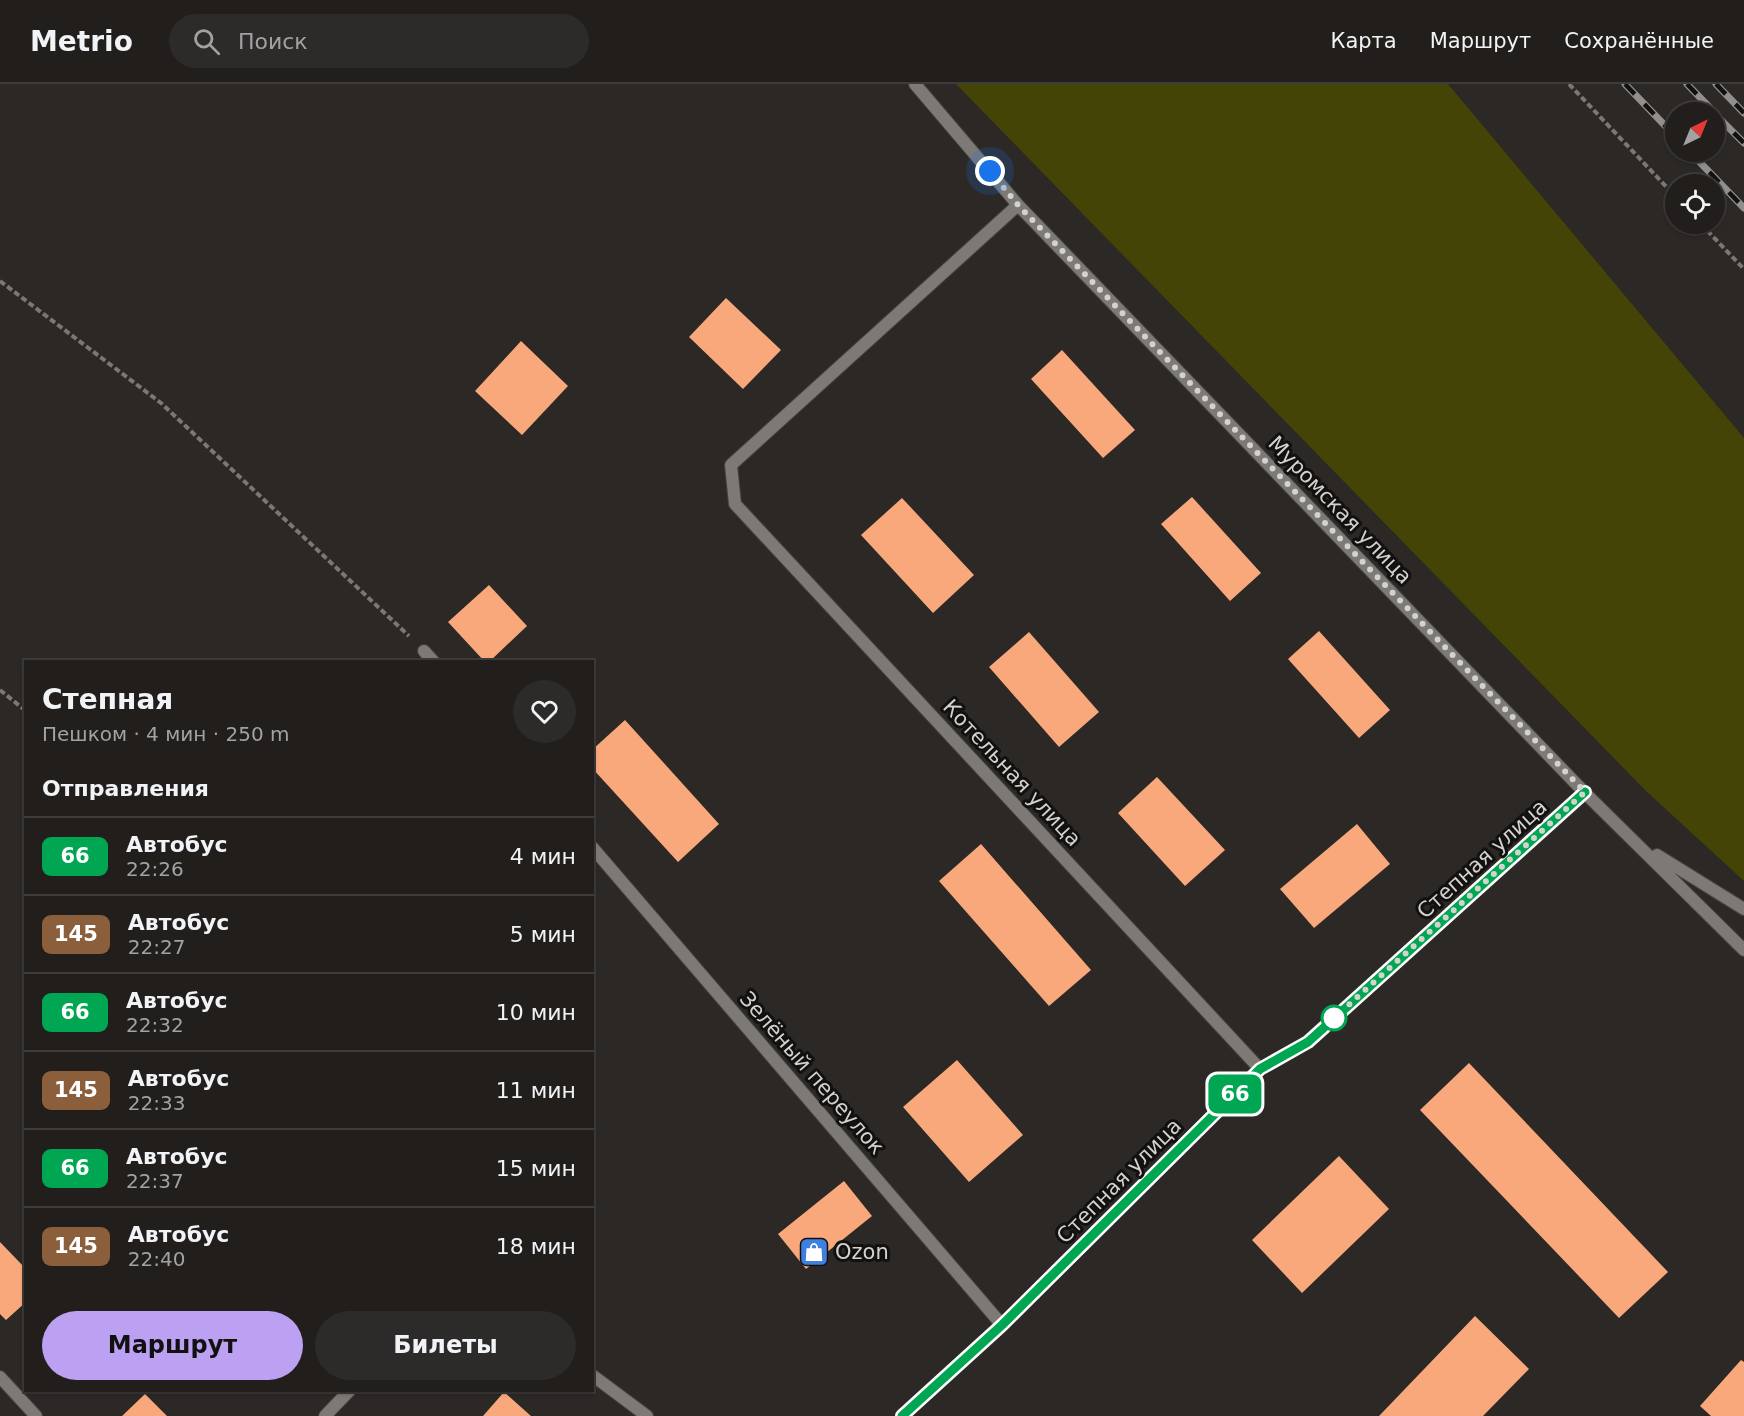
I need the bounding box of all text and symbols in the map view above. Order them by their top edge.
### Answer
search box [169,14,589,68]
text: Metrio [30,25,133,58]
icon: search [190,25,223,58]
text: Поиск [238,29,308,54]
text: Карта [1331,29,1397,53]
text: Маршрут [1430,29,1531,53]
text: Сохранённые [1564,29,1714,53]
north arrow [1665,102,1725,162]
map controls [1665,102,1725,234]
your location [975,156,1005,186]
button: locate [1665,174,1725,234]
street label: Муромская улица [1263,431,1417,589]
button: heart [513,680,576,743]
text: Степная [42,683,173,716]
street label: Котельная улица [938,695,1086,851]
text: Пешком · 4 мин · 250 m [42,722,289,746]
text: Отправления [42,776,209,801]
street label: Степная улица [1412,795,1552,923]
text: Автобус [126,832,228,857]
text: 66 [60,844,90,868]
text: 4 мин [510,844,576,869]
text: 22:26 [126,857,184,881]
text: Автобус [128,910,229,935]
text: 145 [54,922,98,946]
text: 5 мин [510,922,576,947]
text: 22:27 [128,935,185,959]
street label: Зелёный переулок [735,987,889,1159]
text: Автобус [126,988,228,1013]
text: 66 [60,1000,90,1024]
text: 10 мин [496,1000,576,1025]
unlabelled marker [1321,1005,1347,1031]
text: 22:32 [126,1013,184,1037]
text: Автобус [128,1066,229,1091]
line badge: 66 [1208,1074,1262,1114]
text: 145 [54,1078,98,1102]
text: 11 мин [496,1078,576,1103]
text: 66 [1220,1082,1250,1106]
text: 22:33 [128,1091,185,1115]
street label: Степная улица [1052,1114,1186,1248]
text: Автобус [126,1144,228,1169]
text: 66 [60,1156,90,1180]
text: 15 мин [496,1156,576,1181]
text: 22:37 [126,1169,184,1193]
text: Автобус [128,1222,229,1247]
text: 145 [54,1234,98,1258]
text: 18 мин [496,1234,576,1259]
shop icon: Ozon [798,1236,830,1268]
place label: Ozon [835,1240,889,1264]
text: 22:40 [128,1247,185,1271]
button: Маршрут [42,1311,303,1380]
button: Билеты [315,1311,576,1380]

